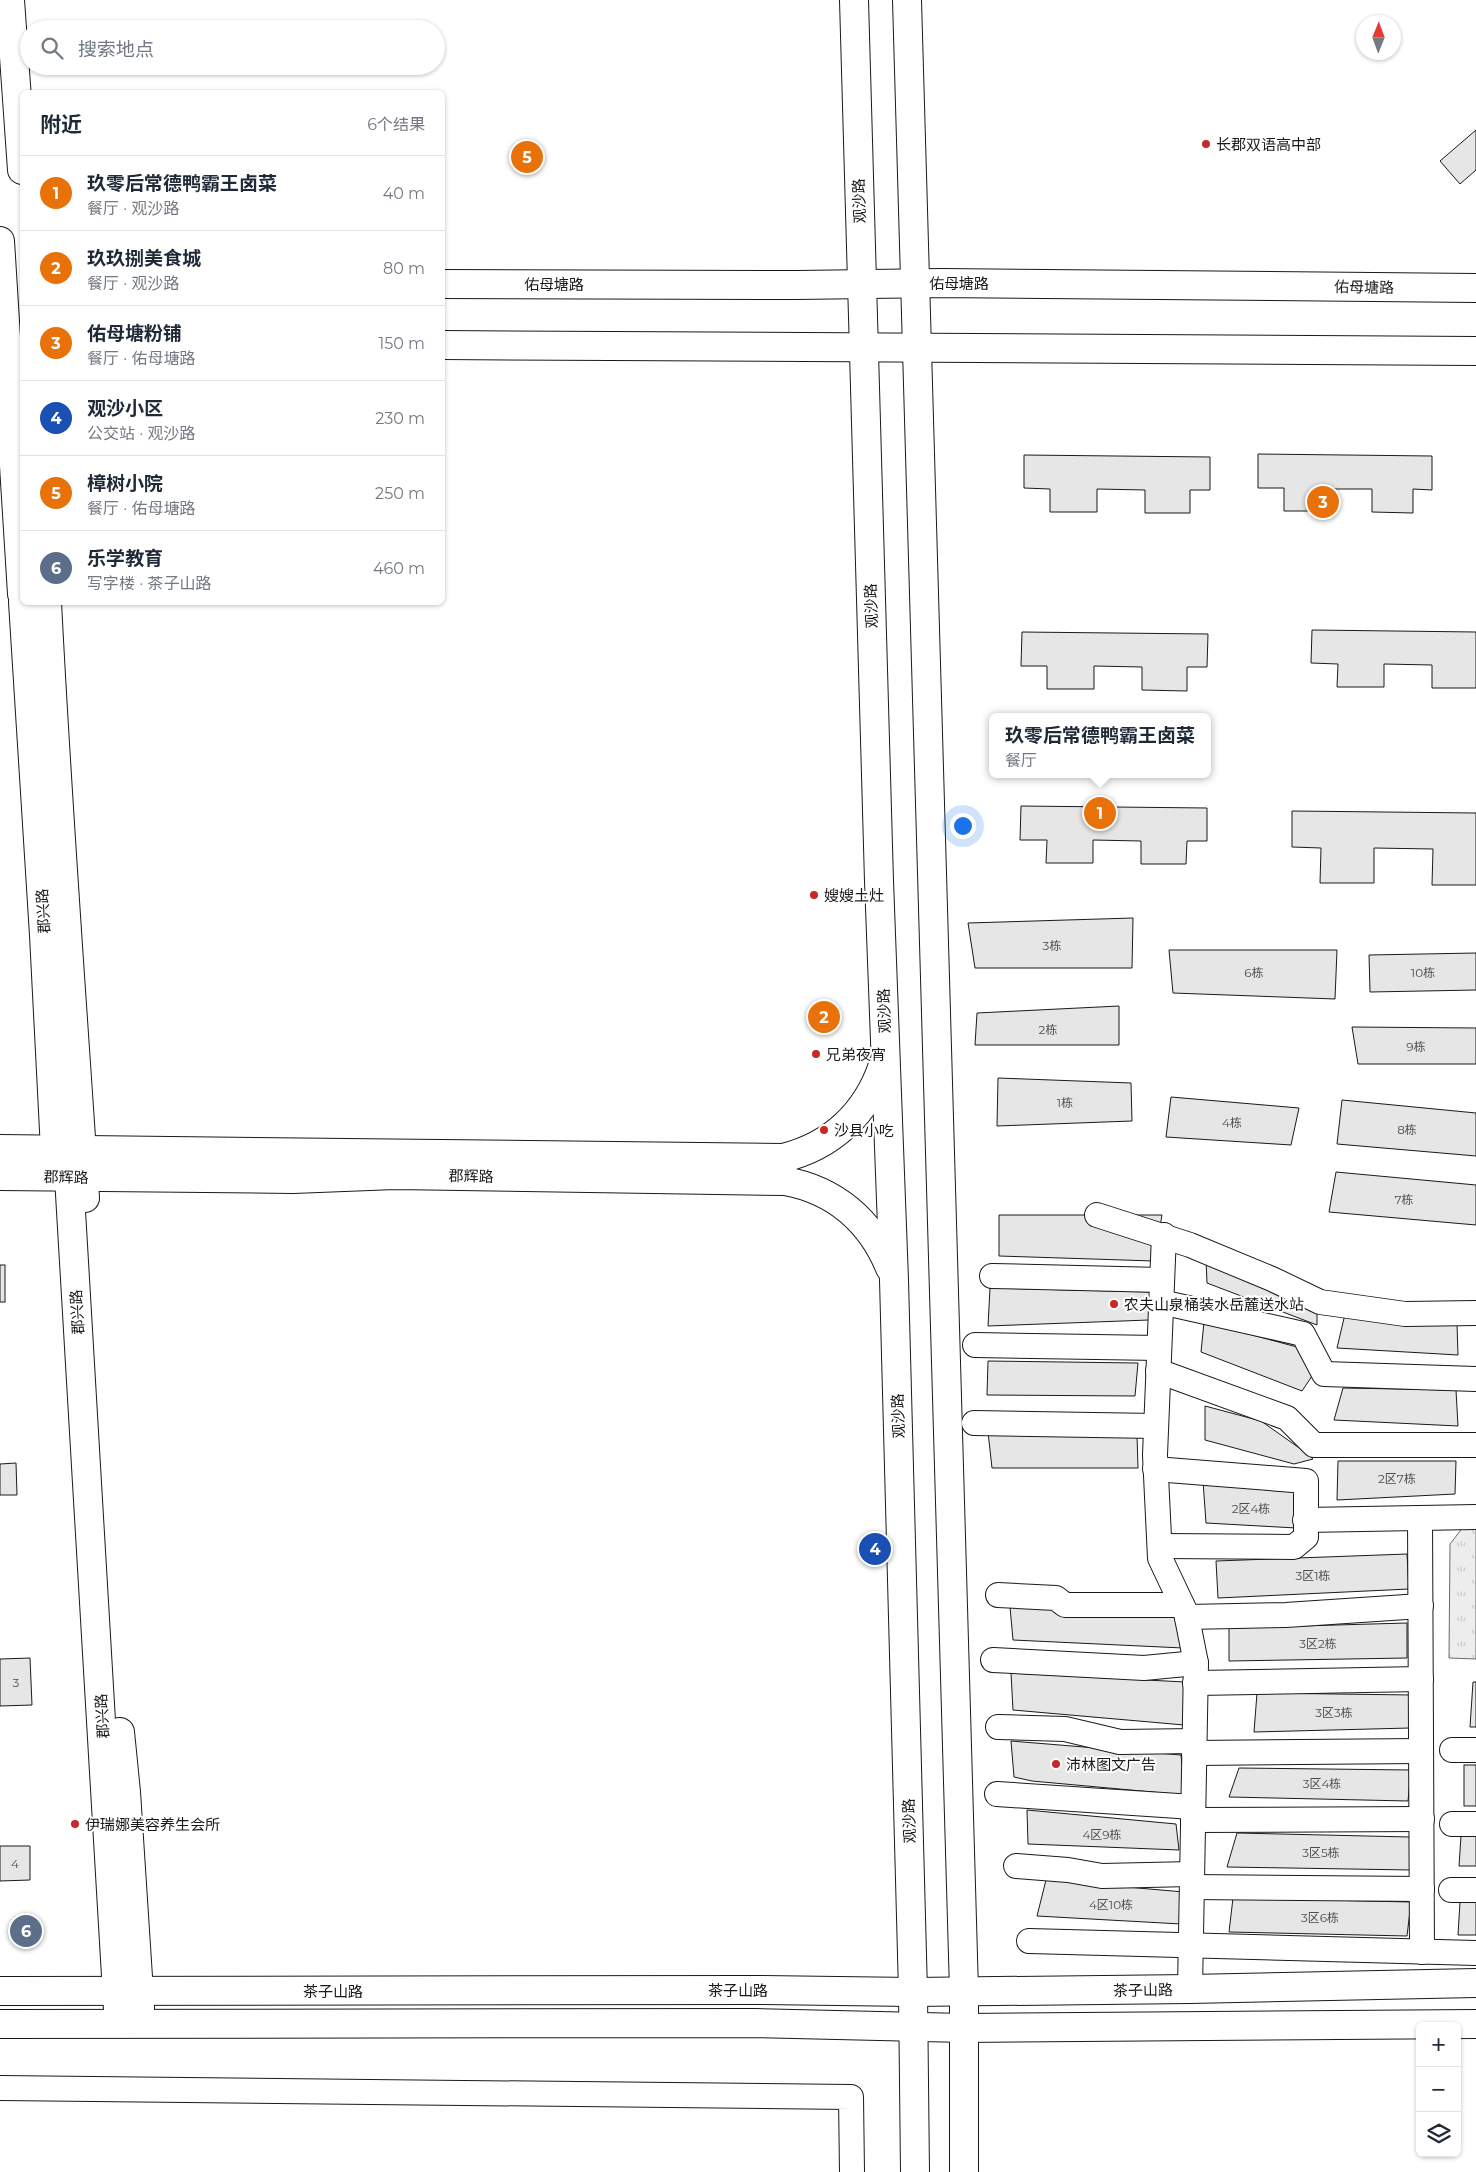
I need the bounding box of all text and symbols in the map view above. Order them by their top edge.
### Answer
north arrow [1356,15,1401,60]
search box [20,20,445,75]
icon: search [38,34,66,62]
text: 搜索地点 [78,38,154,61]
text: 附近 [40,112,82,137]
text: 6个结果 [367,115,425,134]
place label: 长郡双语高中部 [1216,135,1321,154]
pin: 5 [511,138,543,176]
marker: 长郡双语高中部 [1200,138,1212,150]
text: 玖零后常德鸭霸王卤菜 [87,172,277,195]
street label: 观沙路 [849,178,869,224]
text: 1 [53,184,59,203]
text: 40 m [383,184,425,203]
text: 餐厅 · 观沙路 [87,199,179,218]
text: 玖玖捌美食城 [87,247,201,270]
text: 2 [51,259,61,278]
text: 80 m [383,259,425,278]
text: 餐厅 · 观沙路 [87,274,179,293]
street label: 佑母塘路 [929,274,989,293]
street label: 佑母塘路 [524,275,584,294]
street label: 佑母塘路 [1334,277,1394,297]
text: 佑母塘粉铺 [87,322,182,345]
text: 3 [51,334,61,353]
text: 150 m [378,334,425,353]
text: 餐厅 · 佑母塘路 [87,349,195,368]
text: 观沙小区 [87,397,163,420]
text: 4 [50,409,62,428]
text: 230 m [375,409,425,428]
text: 公交站 · 观沙路 [87,424,195,443]
text: 樟树小院 [87,472,163,495]
pin: 3 [1307,483,1339,521]
text: 5 [51,484,61,503]
text: 250 m [375,484,425,503]
text: 餐厅 · 佑母塘路 [87,499,195,518]
text: 乐学教育 [87,547,163,570]
text: 6 [51,559,61,578]
text: 460 m [373,559,425,578]
text: 写字楼 · 茶子山路 [87,574,211,593]
street label: 观沙路 [861,583,881,629]
popup [989,713,1211,778]
text: 玖零后常德鸭霸王卤菜 [1005,724,1195,747]
text: 餐厅 [1005,751,1037,770]
pin: 1 [1084,794,1116,832]
your location [950,813,976,839]
place label: 嫂嫂土灶 [824,886,884,905]
street label: 郡兴路 [32,888,54,934]
marker: 嫂嫂土灶 [808,889,820,901]
house number: 3栋 [1043,938,1061,953]
house number: 6栋 [1244,965,1264,980]
house number: 10栋 [1411,965,1435,980]
street label: 观沙路 [874,988,894,1034]
pin: 2 [808,998,840,1036]
house number: 2栋 [1039,1022,1057,1037]
house number: 9栋 [1406,1039,1426,1054]
place label: 兄弟夜宵 [826,1045,886,1064]
marker: 兄弟夜宵 [810,1048,822,1060]
house number: 1栋 [1057,1095,1073,1110]
house number: 4栋 [1222,1115,1242,1130]
place label: 沙县小吃 [834,1121,894,1140]
house number: 8栋 [1397,1122,1417,1137]
marker: 沙县小吃 [818,1124,830,1136]
street label: 郡辉路 [448,1166,494,1186]
street label: 郡辉路 [43,1167,89,1187]
house number: 7栋 [1394,1192,1414,1207]
street label: 郡兴路 [66,1289,88,1335]
place label: 农夫山泉桶装水岳麓送水站 [1124,1295,1304,1314]
marker: 农夫山泉桶装水岳麓送水站 [1108,1298,1120,1310]
street label: 观沙路 [888,1393,908,1439]
house number: 2区7栋 [1378,1471,1416,1486]
house number: 2区4栋 [1232,1501,1270,1516]
pin: 4 [859,1530,891,1568]
house number: 3区1栋 [1295,1568,1331,1583]
house number: 3区2栋 [1299,1636,1337,1651]
house number: 3 [13,1675,20,1690]
street label: 郡兴路 [91,1693,113,1739]
house number: 3区3栋 [1315,1705,1353,1720]
place label: 沛林图文广告 [1066,1755,1156,1774]
marker: 沛林图文广告 [1050,1758,1062,1770]
house number: 3区4栋 [1303,1776,1341,1791]
street label: 观沙路 [899,1798,919,1844]
place label: 伊瑞娜美容养生会所 [85,1815,220,1834]
marker: 伊瑞娜美容养生会所 [69,1818,81,1830]
house number: 4区9栋 [1082,1827,1122,1842]
house number: 3区5栋 [1302,1845,1340,1860]
house number: 4 [11,1856,19,1871]
house number: 4区10栋 [1089,1897,1133,1912]
house number: 3区6栋 [1301,1910,1339,1925]
pin: 6 [10,1912,42,1950]
street label: 茶子山路 [1113,1980,1173,2000]
street label: 茶子山路 [708,1981,768,2000]
street label: 茶子山路 [303,1982,363,2001]
map controls [1416,2022,1461,2157]
button: + [1416,2022,1461,2067]
button: − [1416,2067,1461,2112]
button: layers [1416,2112,1461,2157]

